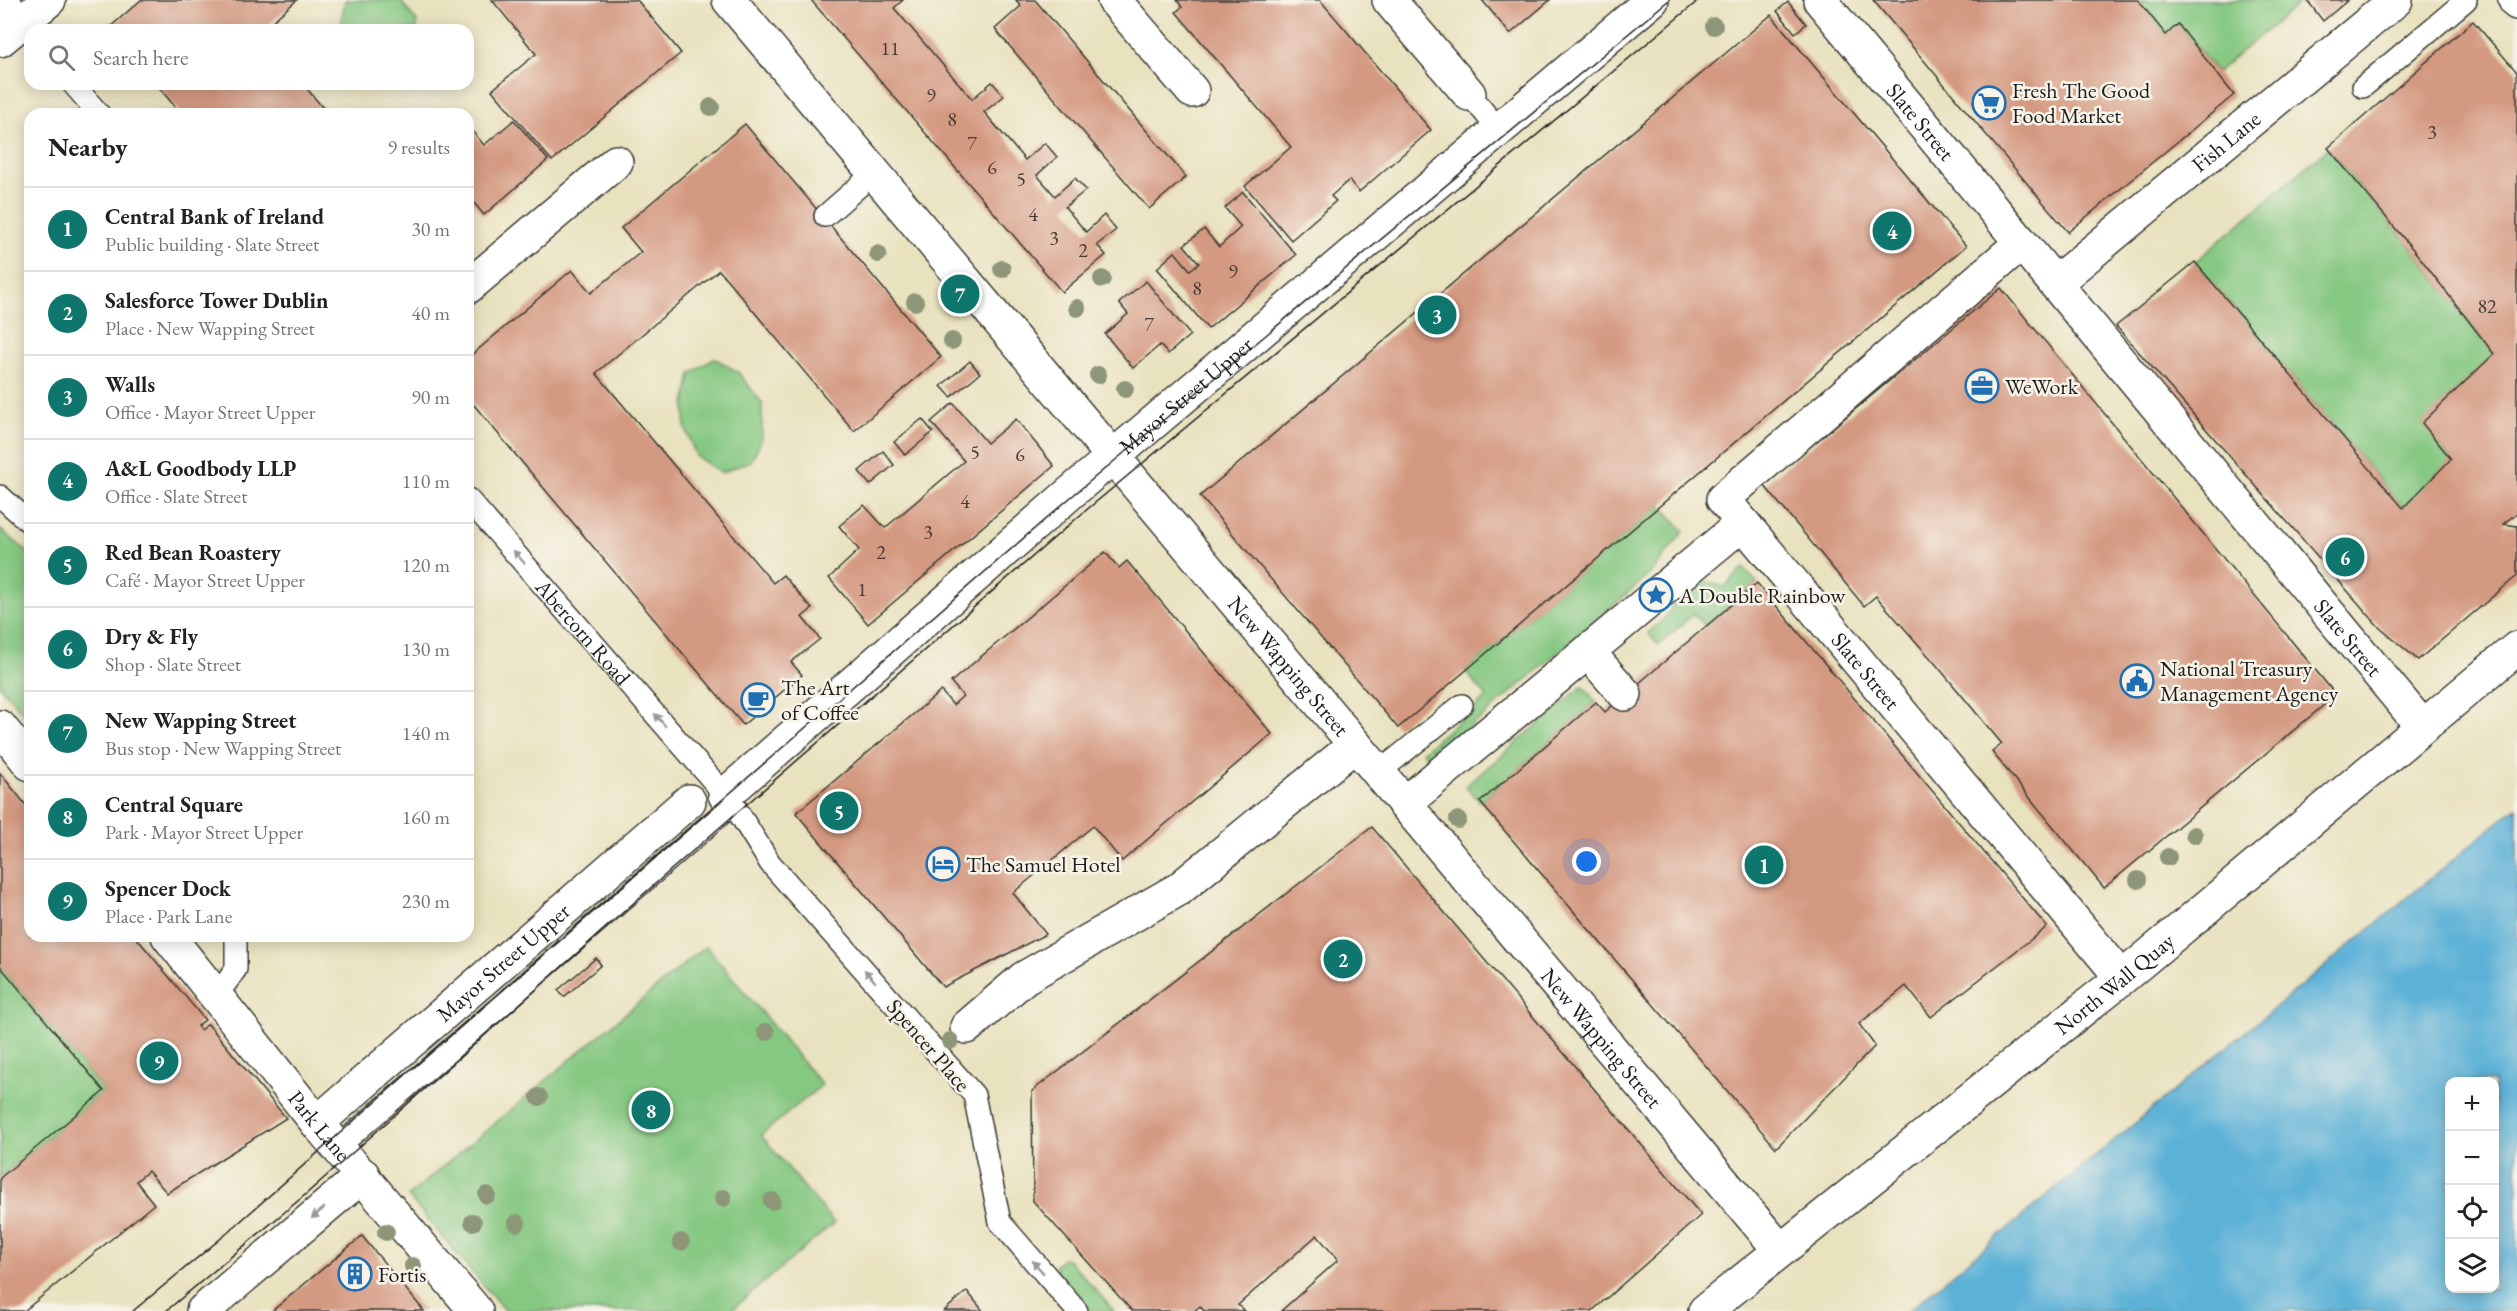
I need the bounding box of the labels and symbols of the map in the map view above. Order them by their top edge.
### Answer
house number: 11 [880,35,900,61]
place label: Fresh The Good Food Market [2012,76,2151,130]
street label: Slate Street [1880,77,1961,167]
house number: 9 [926,82,936,108]
supermarket icon: Fresh The Good Food Market [1971,85,2007,121]
street label: Fish Lane [2186,104,2267,179]
house number: 8 [947,106,957,132]
house number: 3 [2427,119,2437,145]
house number: 7 [967,130,977,156]
house number: 6 [987,154,997,180]
house number: 5 [1016,166,1026,192]
house number: 4 [1028,201,1038,227]
pin: 4 [1872,208,1912,254]
house number: 3 [1049,225,1059,251]
house number: 2 [1078,237,1088,263]
house number: 9 [1228,258,1238,284]
pin: 7 [940,272,980,316]
house number: 8 [1192,275,1202,301]
pin: 3 [1418,292,1456,338]
house number: 82 [2477,293,2497,319]
house number: 7 [1144,311,1154,337]
street label: Mayor Street Upper [1113,330,1260,461]
office icon: WeWork [1964,368,2000,404]
place label: WeWork [2005,372,2079,401]
house number: 5 [970,439,980,465]
house number: 6 [1015,441,1025,467]
house number: 4 [960,488,970,514]
house number: 3 [923,519,933,545]
pin: 6 [2326,534,2364,580]
house number: 2 [876,539,886,565]
one-way arrow [512,549,525,565]
street label: Abercorn Road [528,572,638,692]
house number: 1 [857,576,867,602]
place icon: A Double Rainbow [1638,577,1674,613]
place label: A Double Rainbow [1678,581,1846,610]
street label: New Wapping Street [1221,590,1356,742]
street label: Slate Street [2307,593,2389,683]
street label: Slate Street [1825,626,1907,716]
place label: National Treasury Management Agency [2160,654,2339,708]
public building icon: National Treasury Management Agency [2119,663,2155,699]
place label: The Art of Coffee [781,673,859,727]
cafe icon: The Art of Coffee [740,682,776,718]
one-way arrow [654,712,667,728]
pin: 5 [820,788,858,834]
pin: 1 [1744,842,1784,888]
hotel icon: The Samuel Hotel [925,846,961,882]
your location [1572,847,1601,876]
place label: The Samuel Hotel [966,850,1121,879]
street label: Mayor Street Upper [430,896,577,1028]
street label: North Wall Quay [2048,926,2181,1042]
pin: 2 [1324,936,1362,982]
street label: New Wapping Street [1534,962,1669,1114]
one-way arrow [863,969,877,984]
street label: Spencer Place [880,993,977,1098]
pin: 9 [140,1038,178,1084]
street label: Park Lane [282,1085,358,1168]
pin: 8 [632,1088,670,1132]
one-way arrow [311,1206,326,1219]
building icon: Fortis [337,1256,373,1292]
place label: Fortis [378,1260,426,1289]
one-way arrow [1032,1260,1045,1275]

